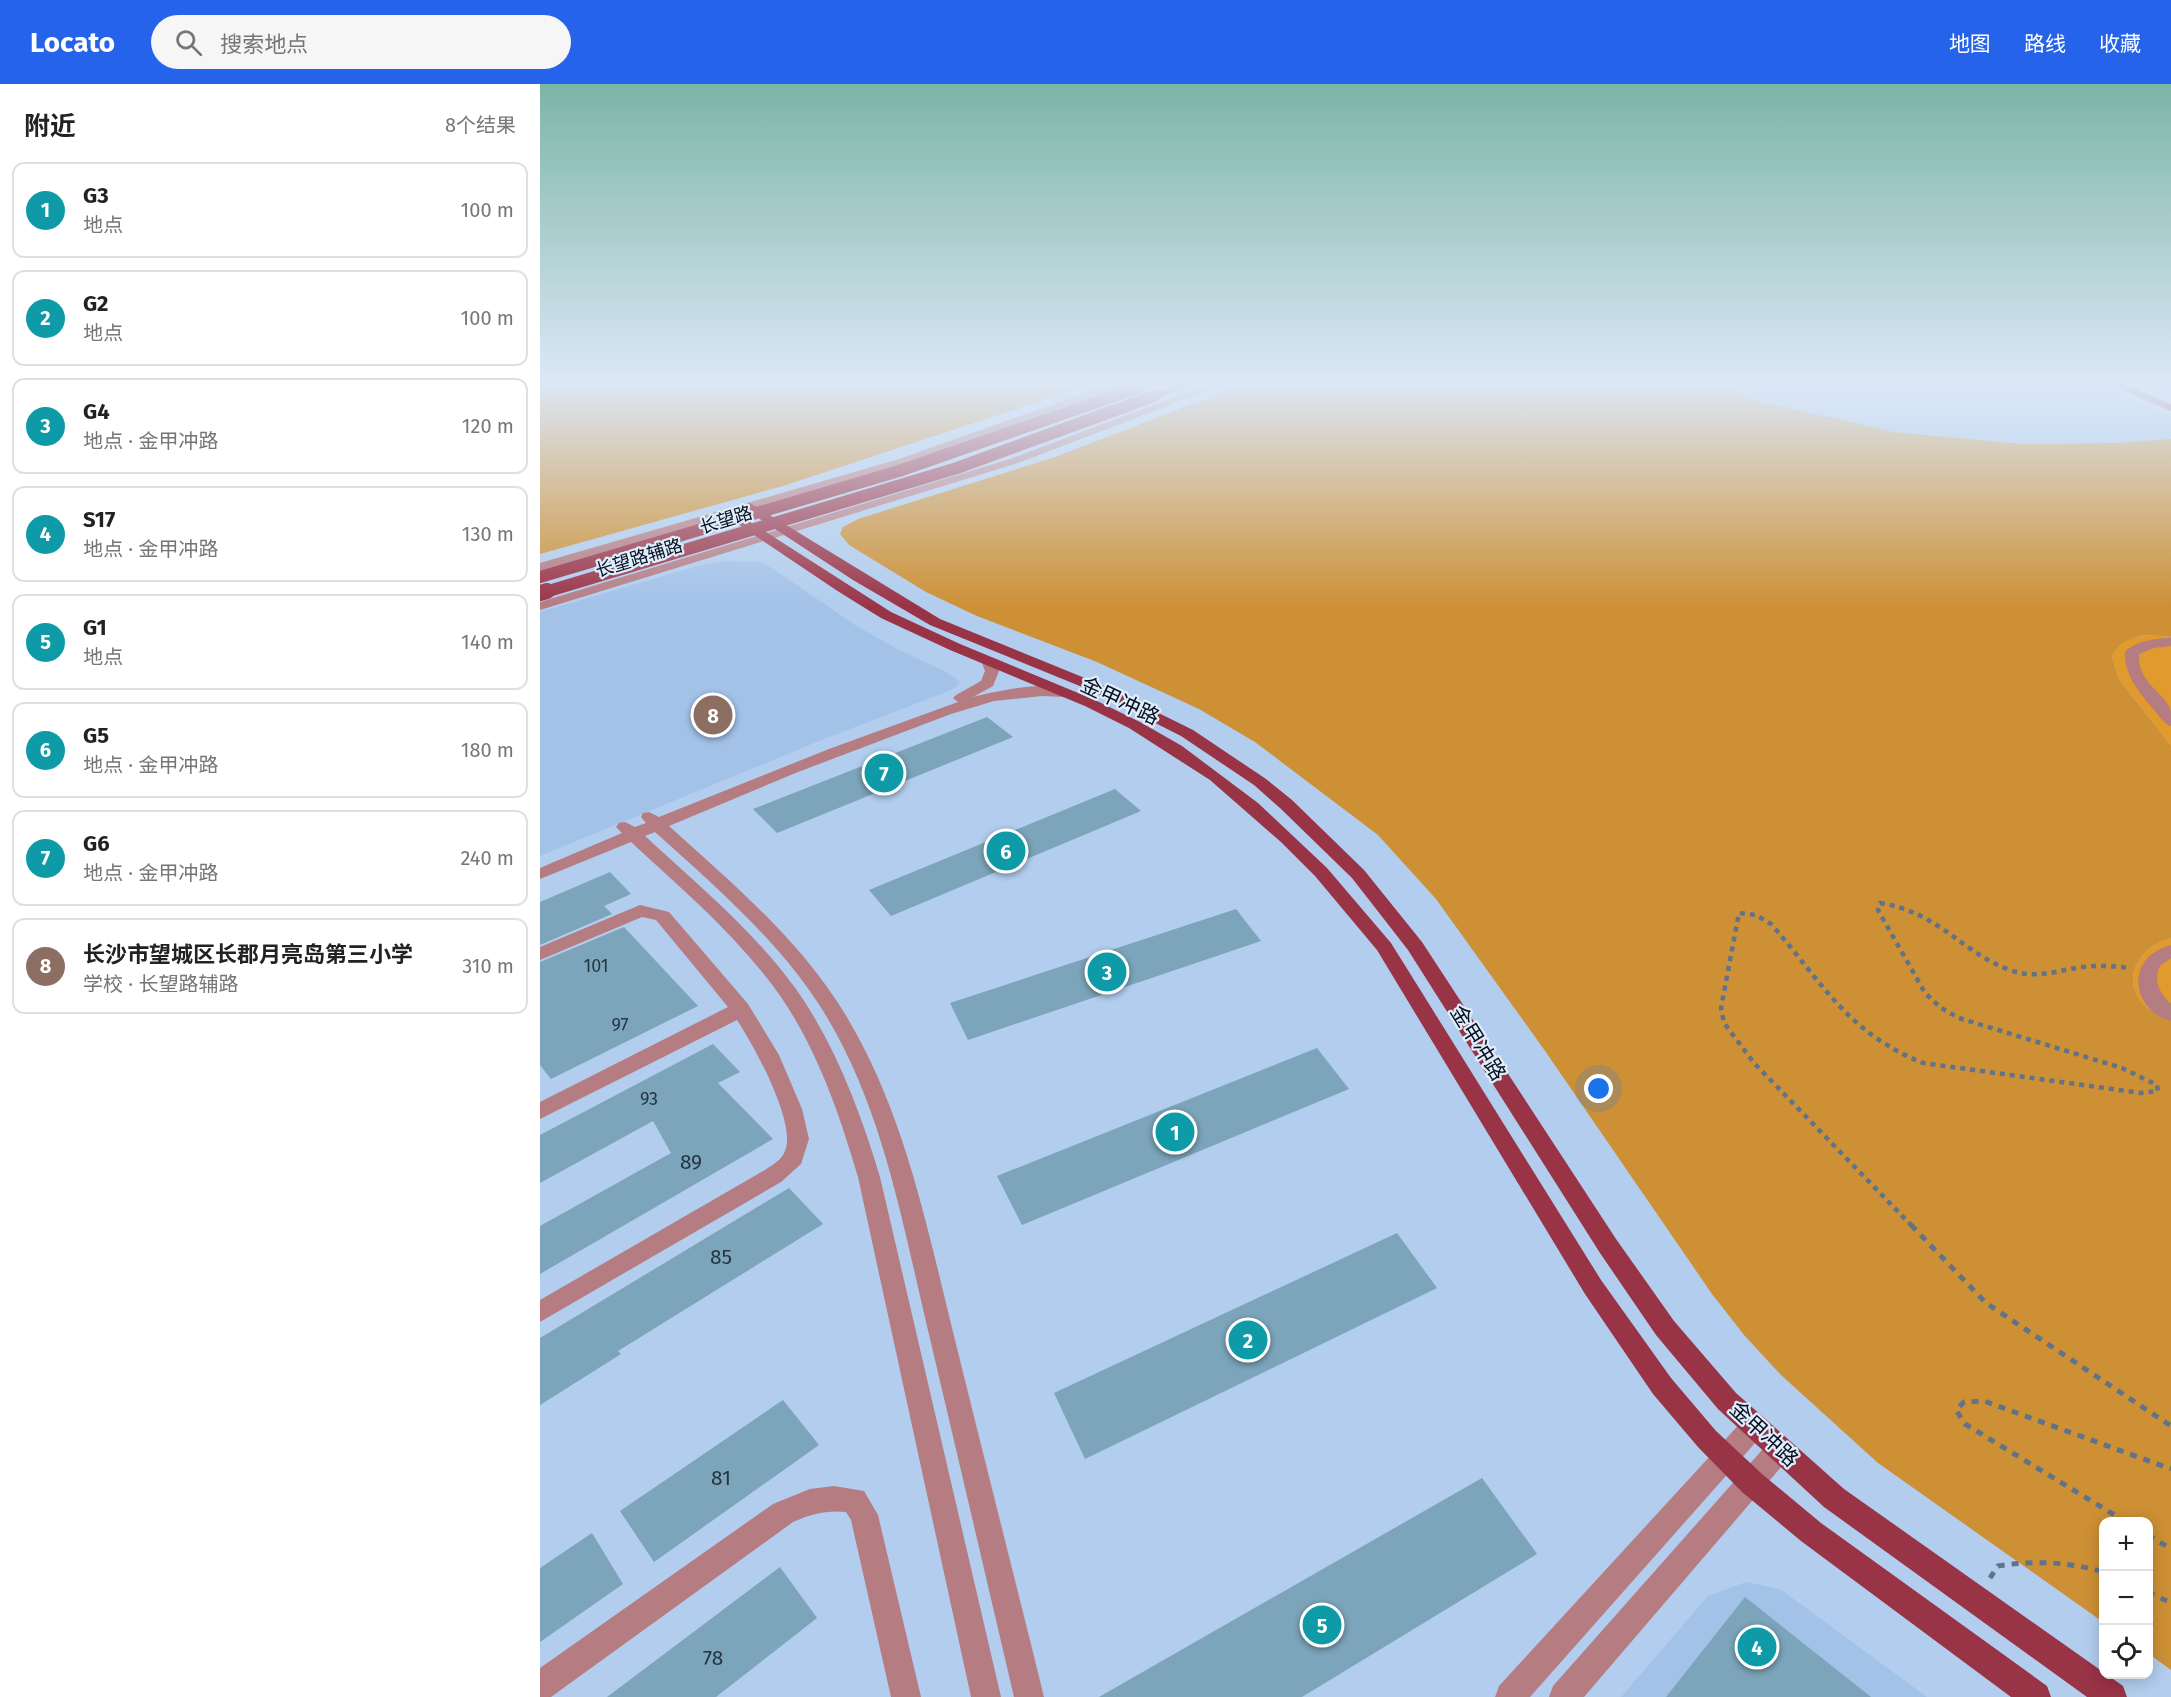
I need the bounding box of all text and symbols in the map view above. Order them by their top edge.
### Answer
search box [151,15,571,69]
text: Locato [30,26,115,59]
icon: search [172,26,205,59]
text: 搜索地点 [220,31,308,58]
text: 地图 [1949,31,1991,57]
text: 路线 [2024,31,2066,57]
text: 收藏 [2099,31,2141,57]
text: 附近 [24,111,76,142]
text: 8个结果 [445,113,516,137]
text: G3 [83,182,109,209]
text: 1 [41,198,50,222]
text: 100 m [461,198,514,222]
text: 地点 [83,213,123,237]
text: G2 [83,290,108,317]
text: 2 [40,306,51,330]
text: 100 m [461,306,514,330]
text: 地点 [83,321,123,345]
text: G4 [83,398,110,425]
text: 3 [40,414,51,438]
text: 120 m [462,414,514,438]
text: 地点 · 金甲冲路 [83,429,218,453]
street label: 长望路 [697,502,755,538]
text: S17 [83,506,115,533]
text: 4 [40,522,51,546]
text: 130 m [462,522,514,546]
street label: 长望路辅路 [593,534,685,582]
text: 地点 · 金甲冲路 [83,537,218,561]
text: G1 [83,614,107,641]
text: 5 [40,630,51,654]
text: 140 m [461,630,514,654]
text: 地点 [83,645,123,669]
street label: 金甲冲路 [1076,671,1164,731]
pin: 8 [694,692,732,738]
text: G5 [83,722,109,749]
text: 6 [40,738,51,762]
text: 180 m [461,738,514,762]
pin: 7 [864,750,904,796]
text: 地点 · 金甲冲路 [83,753,218,777]
pin: 6 [986,828,1026,873]
text: G6 [83,830,110,857]
text: 7 [41,846,50,870]
text: 240 m [460,846,514,870]
text: 地点 · 金甲冲路 [83,861,218,885]
text: 长沙市望城区长郡月亮岛第三小学 [83,941,413,968]
pin: 3 [1088,950,1126,994]
text: 8 [40,954,51,978]
text: 310 m [462,954,514,978]
house number: 101 [583,955,609,977]
text: 学校 · 长望路辅路 [83,972,238,996]
street label: 金甲冲路 [1445,1000,1511,1086]
house number: 97 [611,1014,629,1036]
your location [1584,1074,1613,1103]
house number: 93 [640,1088,658,1110]
pin: 1 [1156,1110,1194,1154]
house number: 89 [680,1149,702,1175]
house number: 85 [710,1244,732,1270]
pin: 2 [1228,1318,1268,1362]
street label: 金甲冲路 [1724,1396,1804,1472]
house number: 81 [711,1465,731,1491]
map controls [2099,1517,2153,1679]
button: + [2099,1517,2153,1571]
button: − [2099,1571,2153,1625]
pin: 5 [1302,1602,1342,1648]
pin: 4 [1738,1624,1776,1670]
button: locate [2099,1625,2153,1679]
house number: 78 [703,1645,723,1671]

